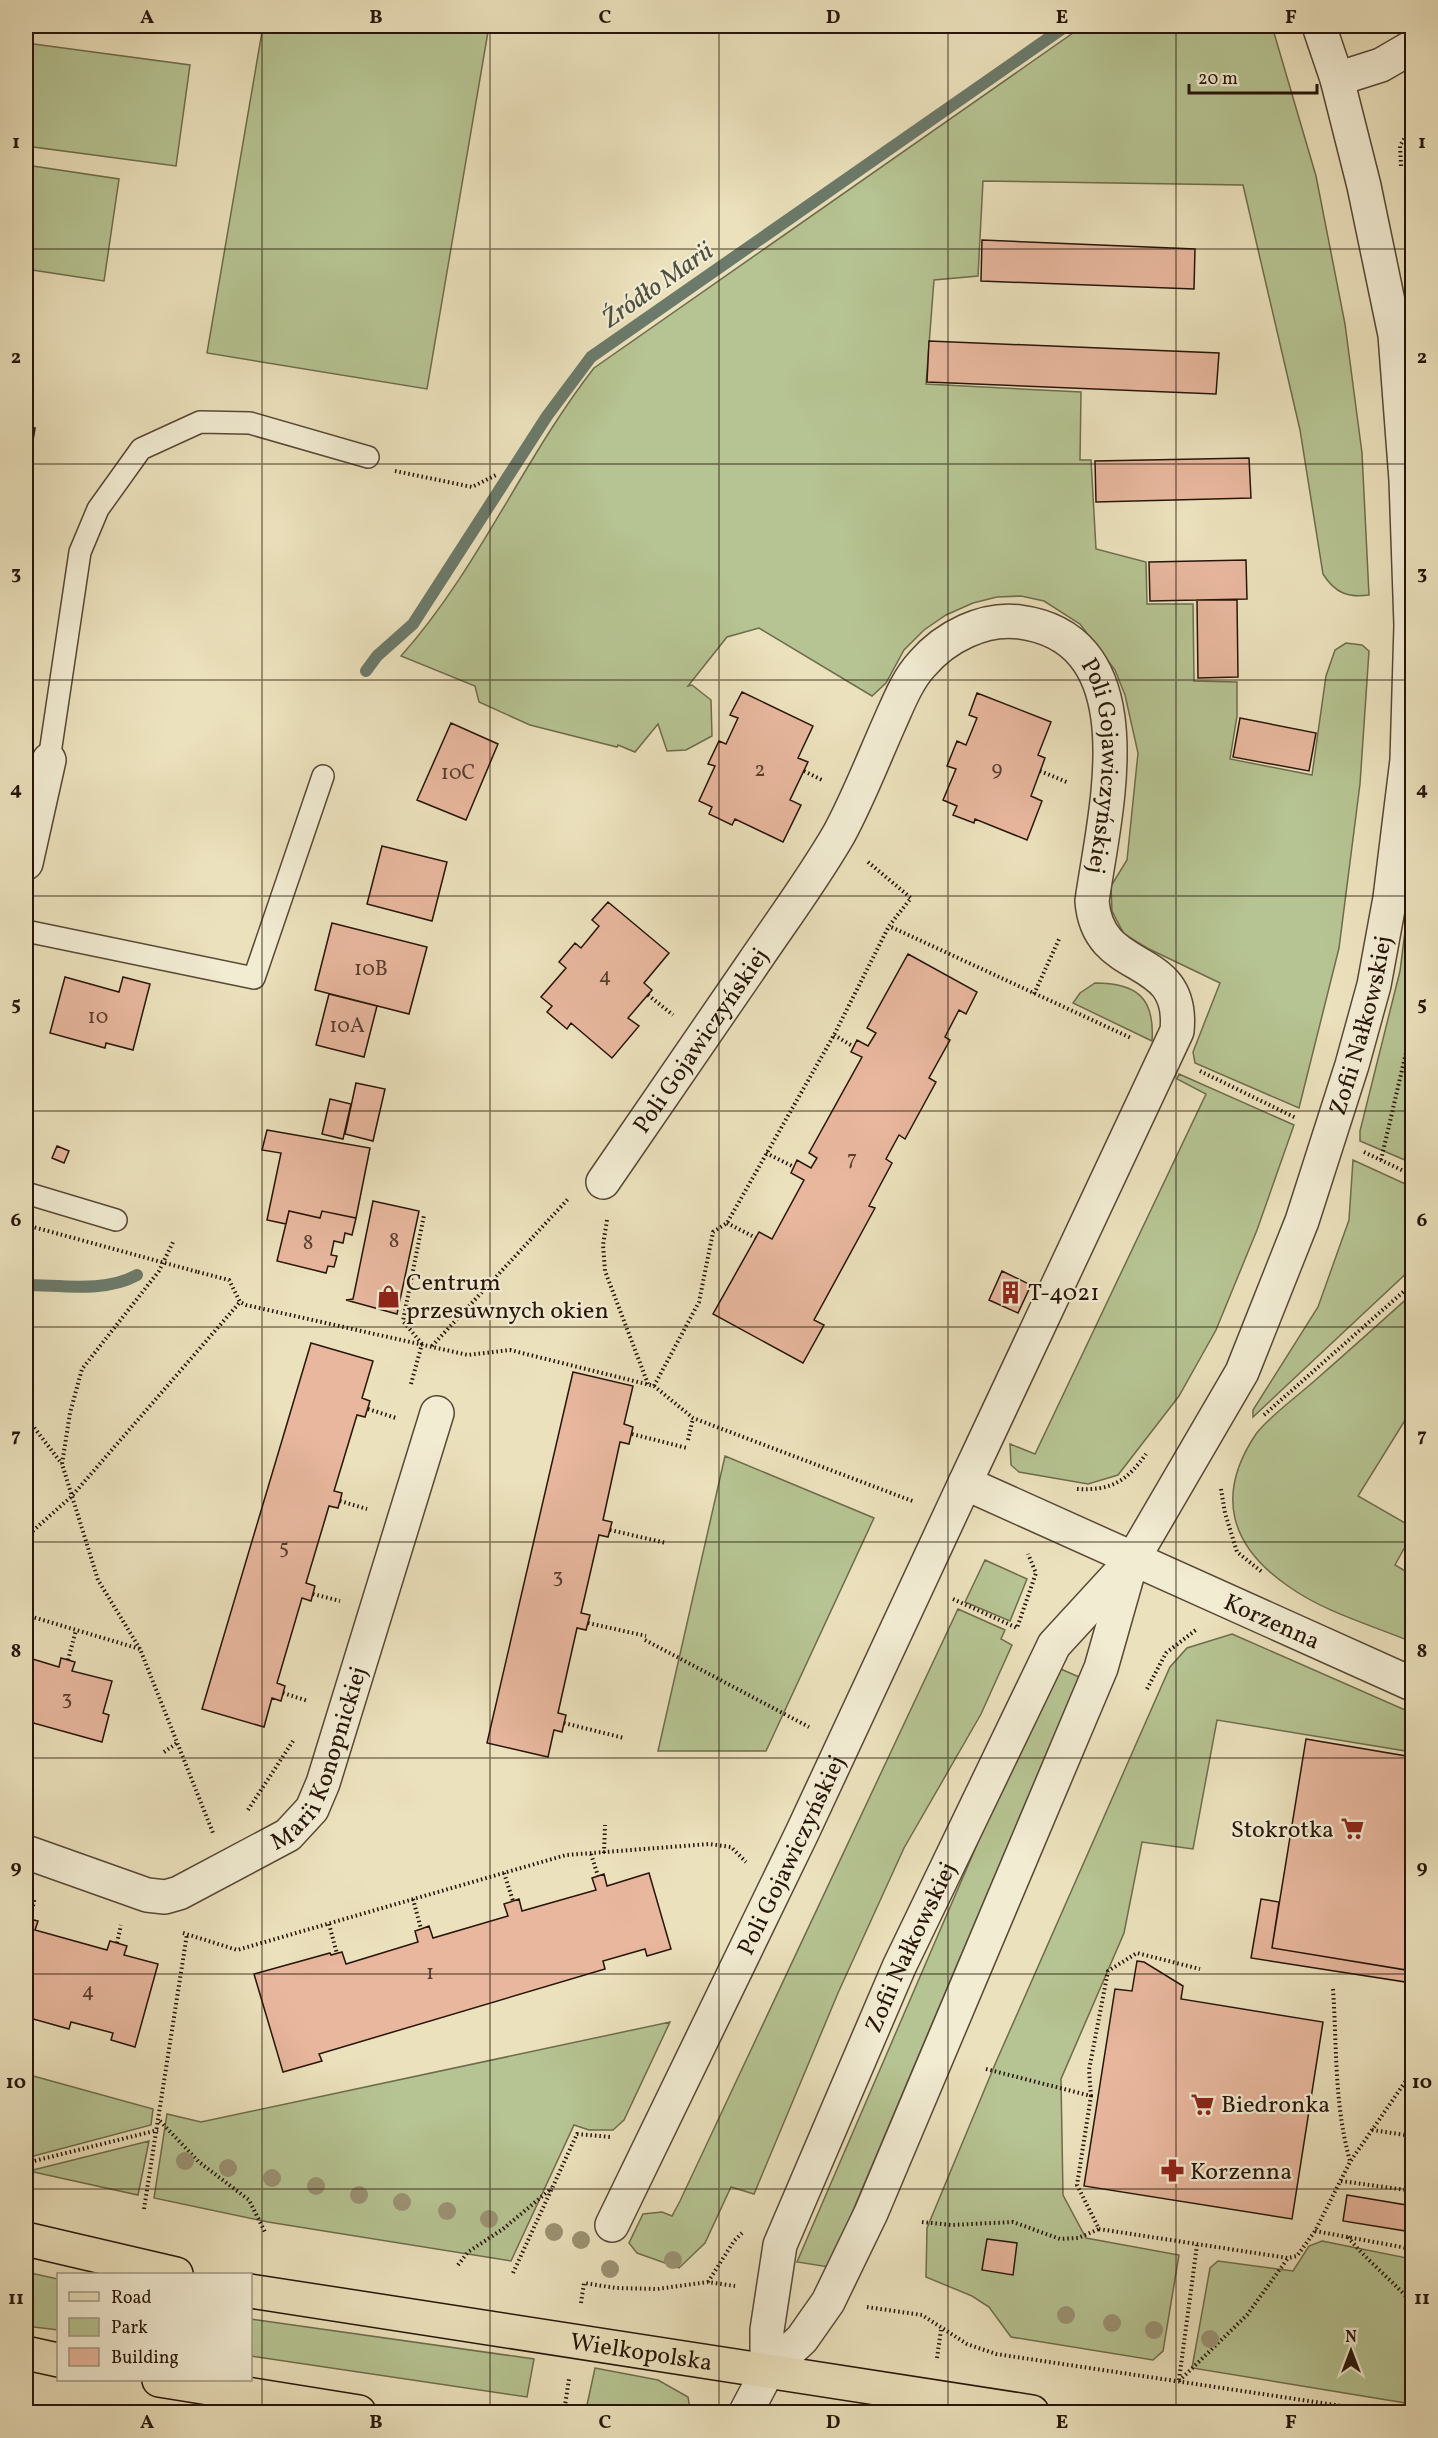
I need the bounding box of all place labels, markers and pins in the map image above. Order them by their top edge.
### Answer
place label: Centrum przesuwnych okien [406,1267,609,1329]
place label: T-4021 [1028,1277,1099,1311]
building icon: T-4021 [997,1279,1023,1305]
shop icon: Centrum przesuwnych okien [375,1283,401,1309]
place label: Stokrotka [1231,1814,1334,1848]
supermarket icon: Stokrotka [1339,1816,1365,1842]
place label: Biedronka [1221,2089,1330,2123]
supermarket icon: Biedronka [1190,2091,1216,2117]
place label: Korzenna [1190,2156,1292,2190]
pharmacy icon: Korzenna [1159,2158,1185,2184]

